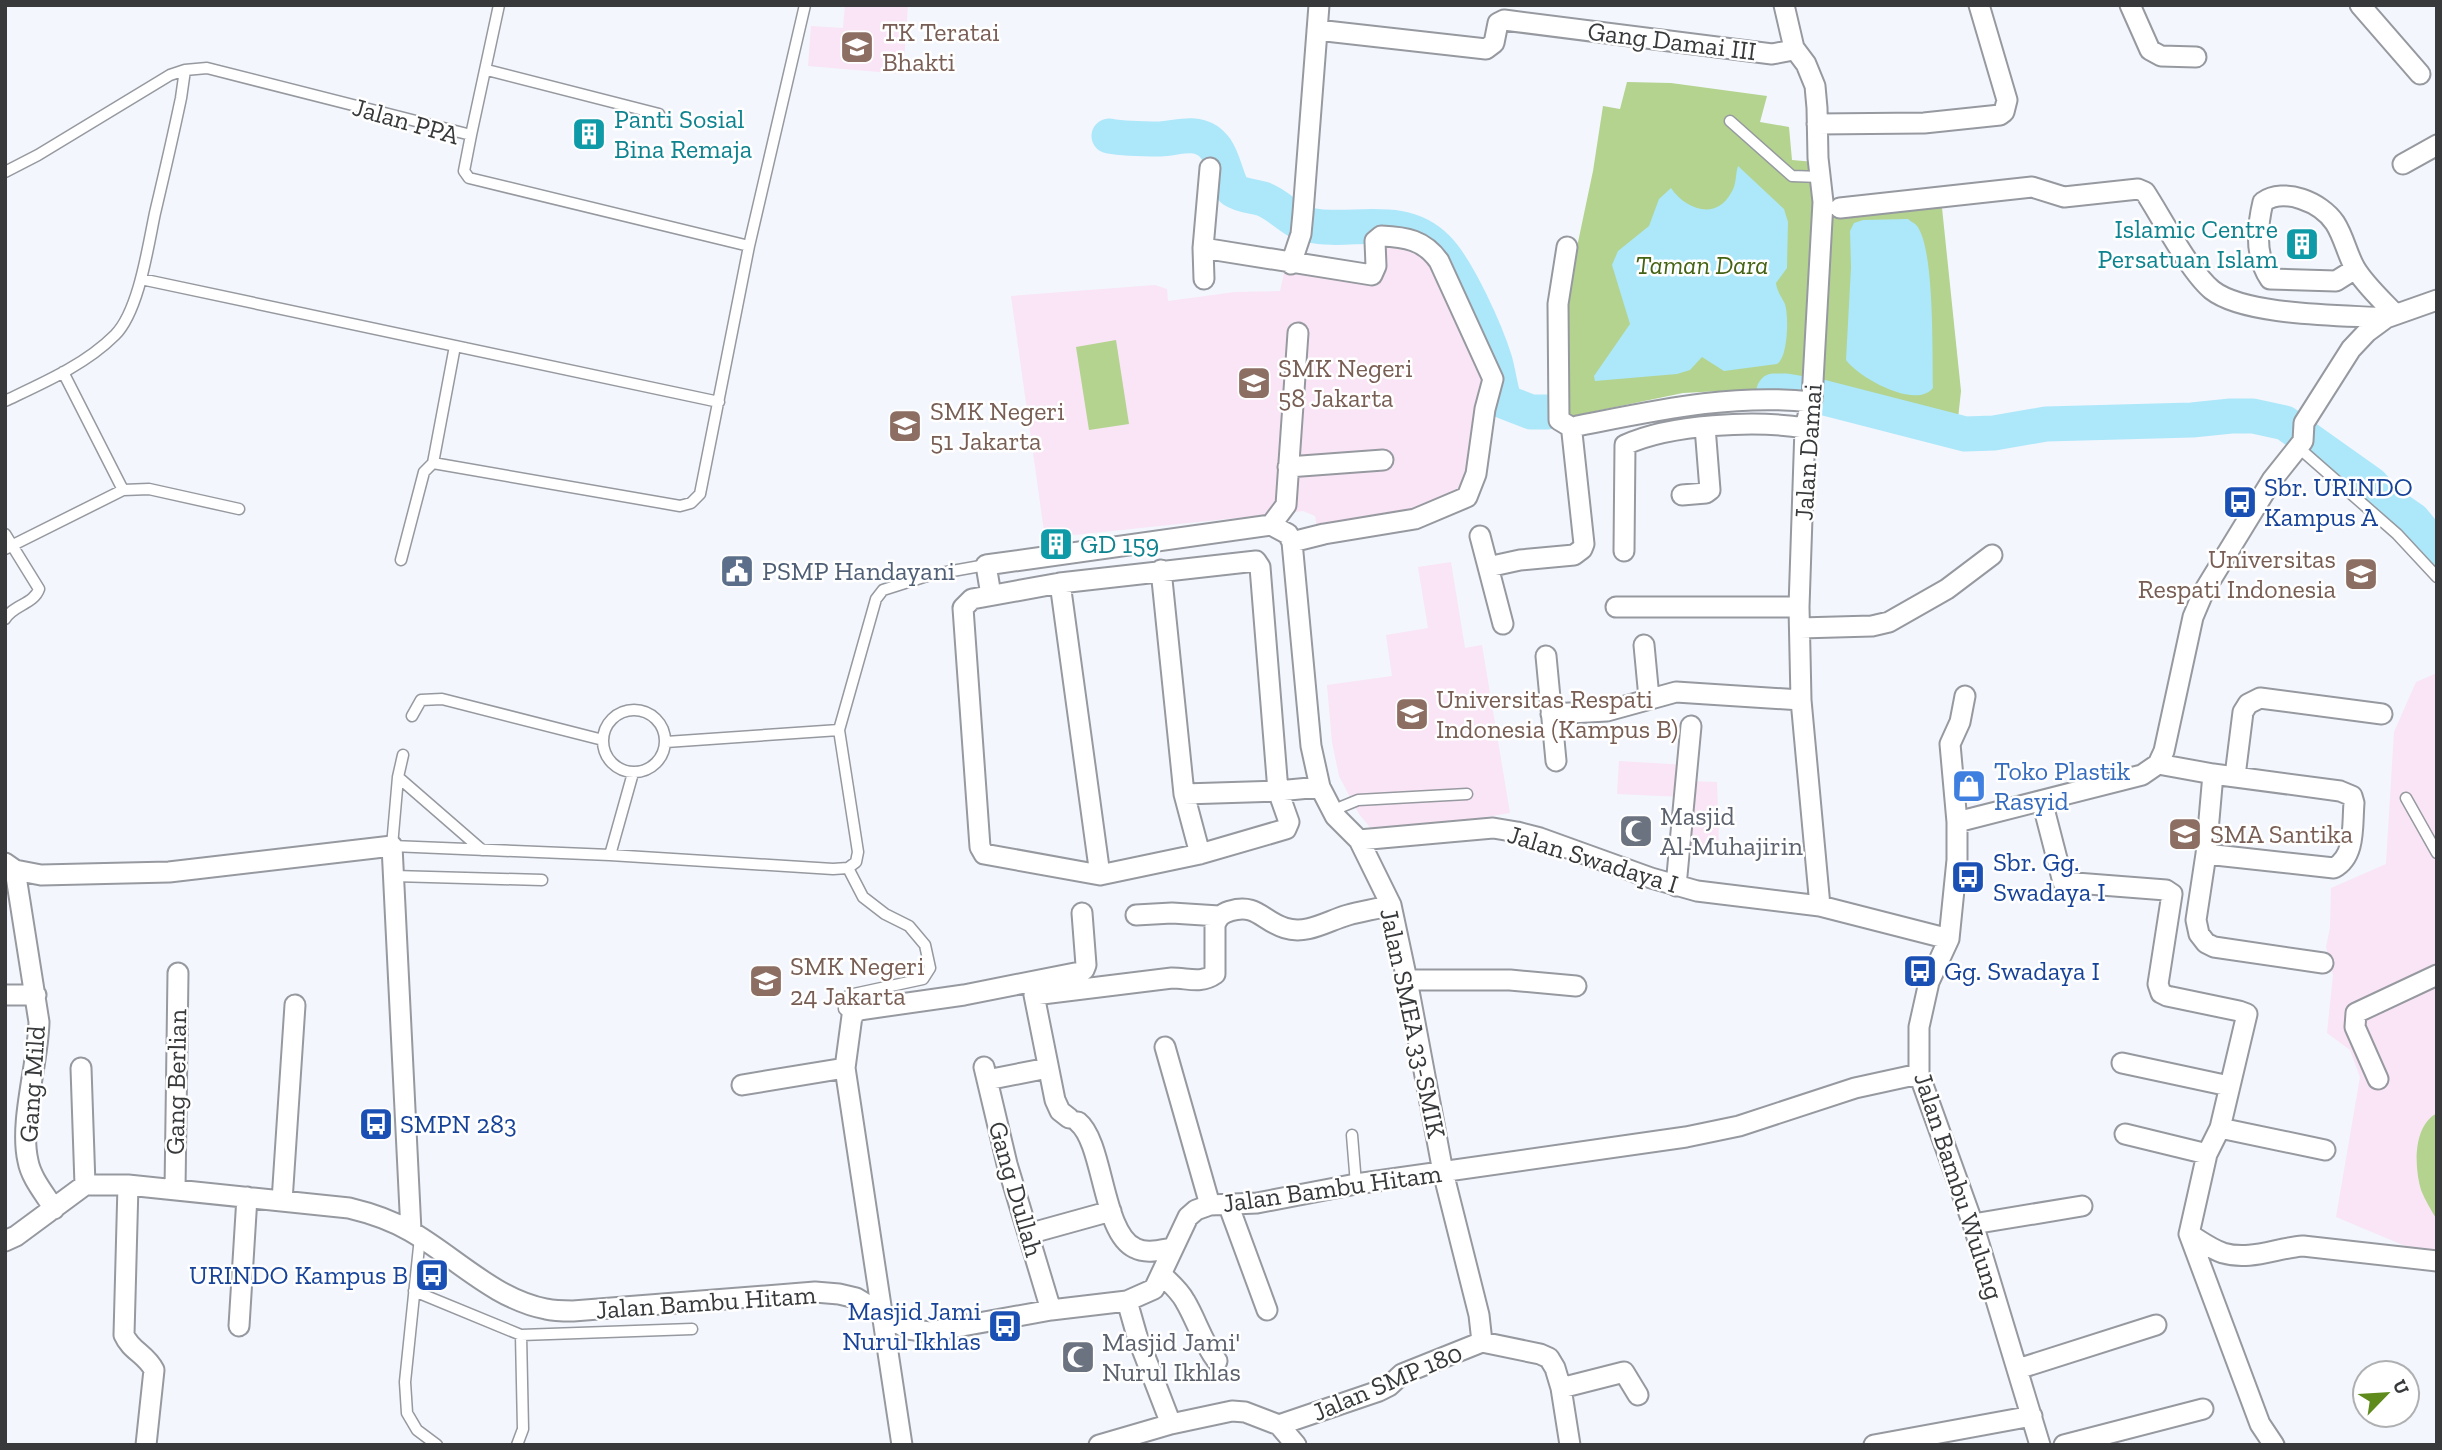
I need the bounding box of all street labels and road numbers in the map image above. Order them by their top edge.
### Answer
street label: Gang Damai III [1586,15,1758,67]
street label: Jalan PPA [349,91,464,152]
street label: Jalan Damai [1787,383,1829,521]
street label: Jalan Swadaya I [1504,818,1682,900]
street label: Jalan SMEA 33-SMIK [1373,905,1453,1141]
street label: Gang Berlian [159,1009,193,1155]
street label: Gang Mild [12,1025,52,1143]
street label: Jalan Bambu Wulung [1907,1068,2011,1304]
street label: Gang Dullah [981,1118,1051,1261]
street label: Jalan Bambu Hitam [1221,1157,1444,1219]
street label: Jalan Bambu Hitam [595,1278,818,1326]
street label: Jalan SMP 180 [1307,1336,1467,1428]

